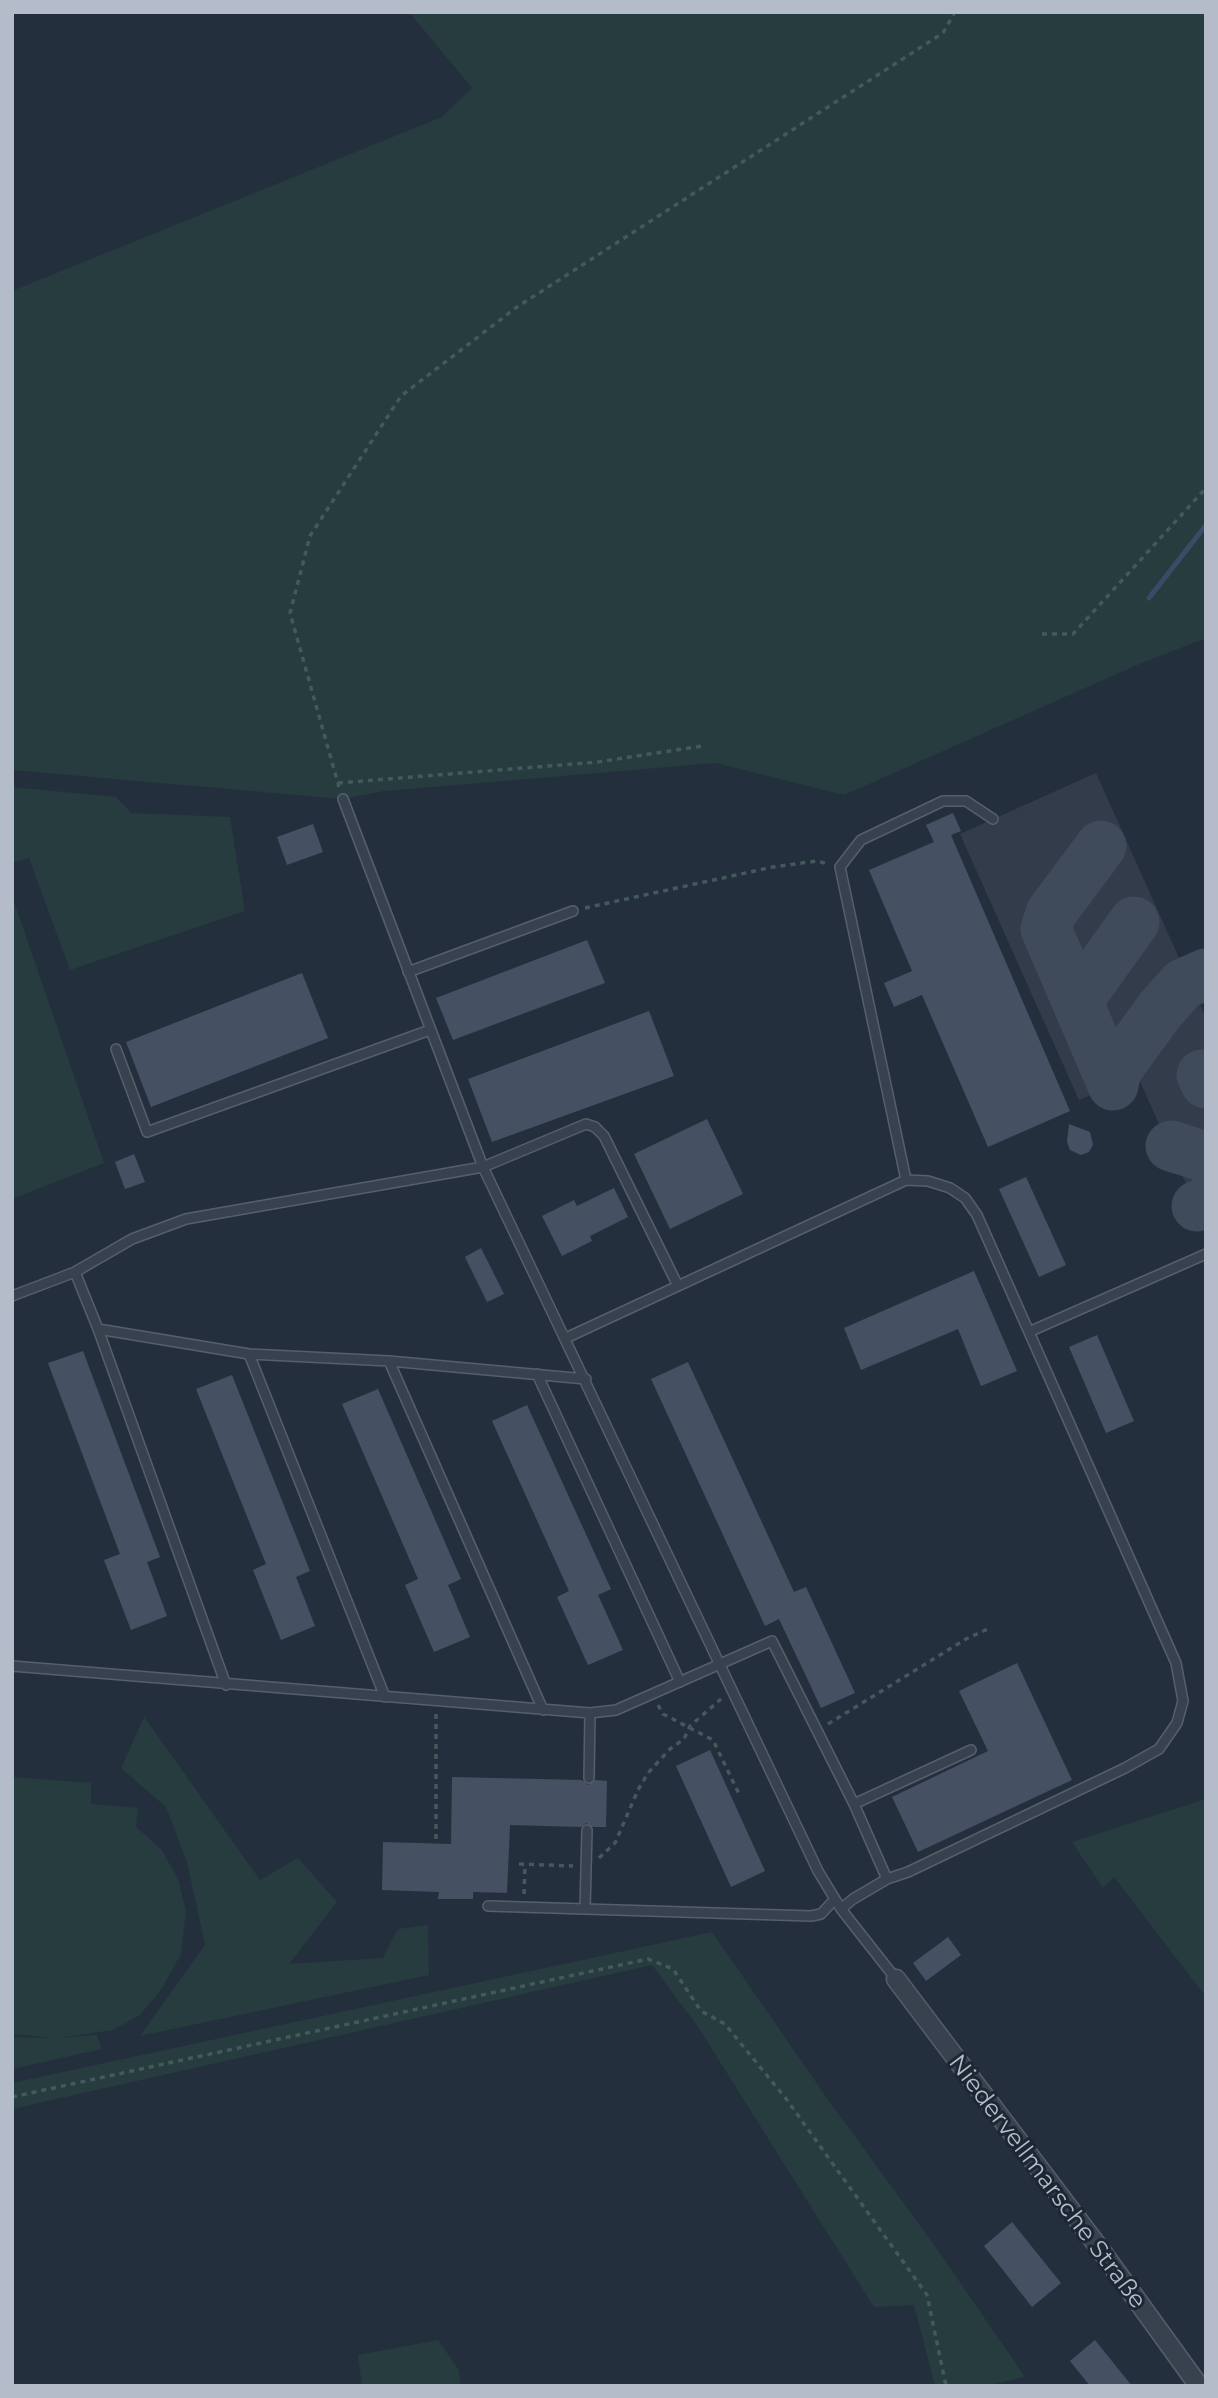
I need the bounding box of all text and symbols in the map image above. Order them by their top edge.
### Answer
street label: Niedervellmarsche Straße [942,2049,1152,2315]

